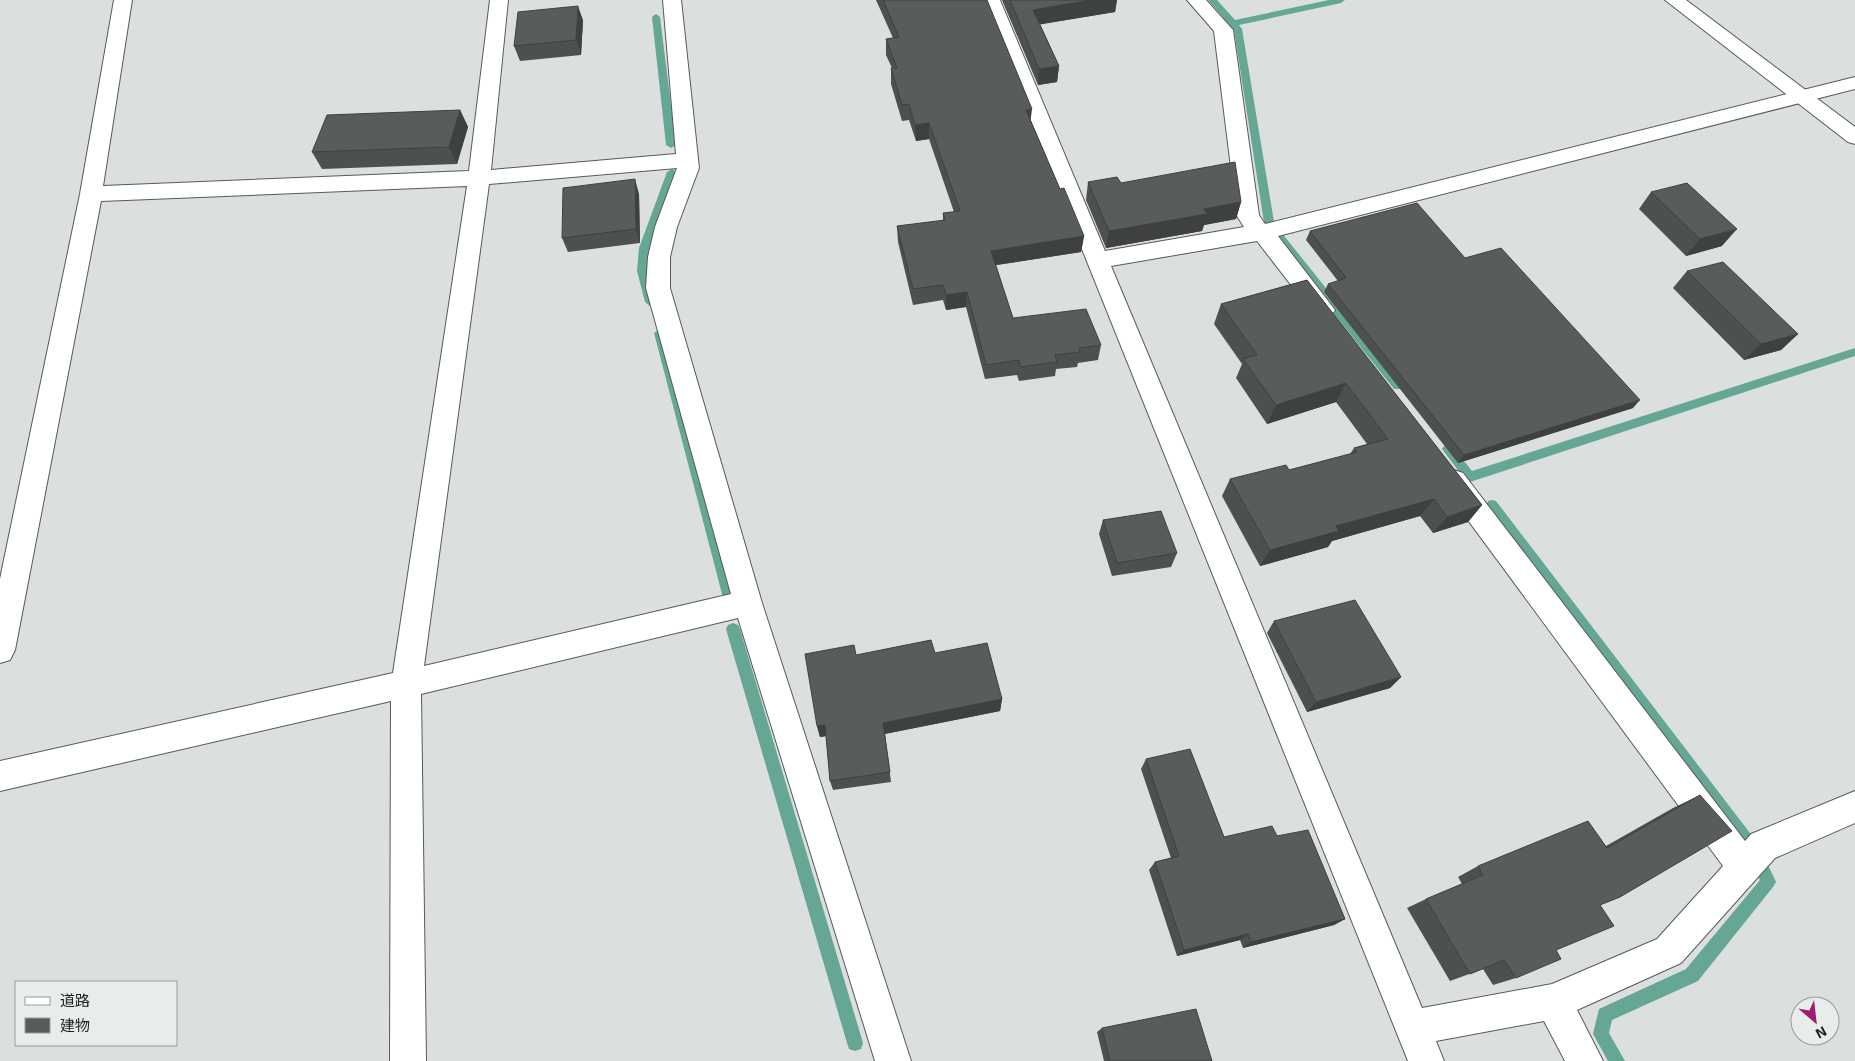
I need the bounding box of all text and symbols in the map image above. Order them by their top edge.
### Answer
legend [15,981,178,1046]
text: 道路 [60,991,90,1009]
north arrow [1790,996,1840,1046]
text: 建物 [60,1016,90,1034]
text: N [1813,1023,1830,1043]

